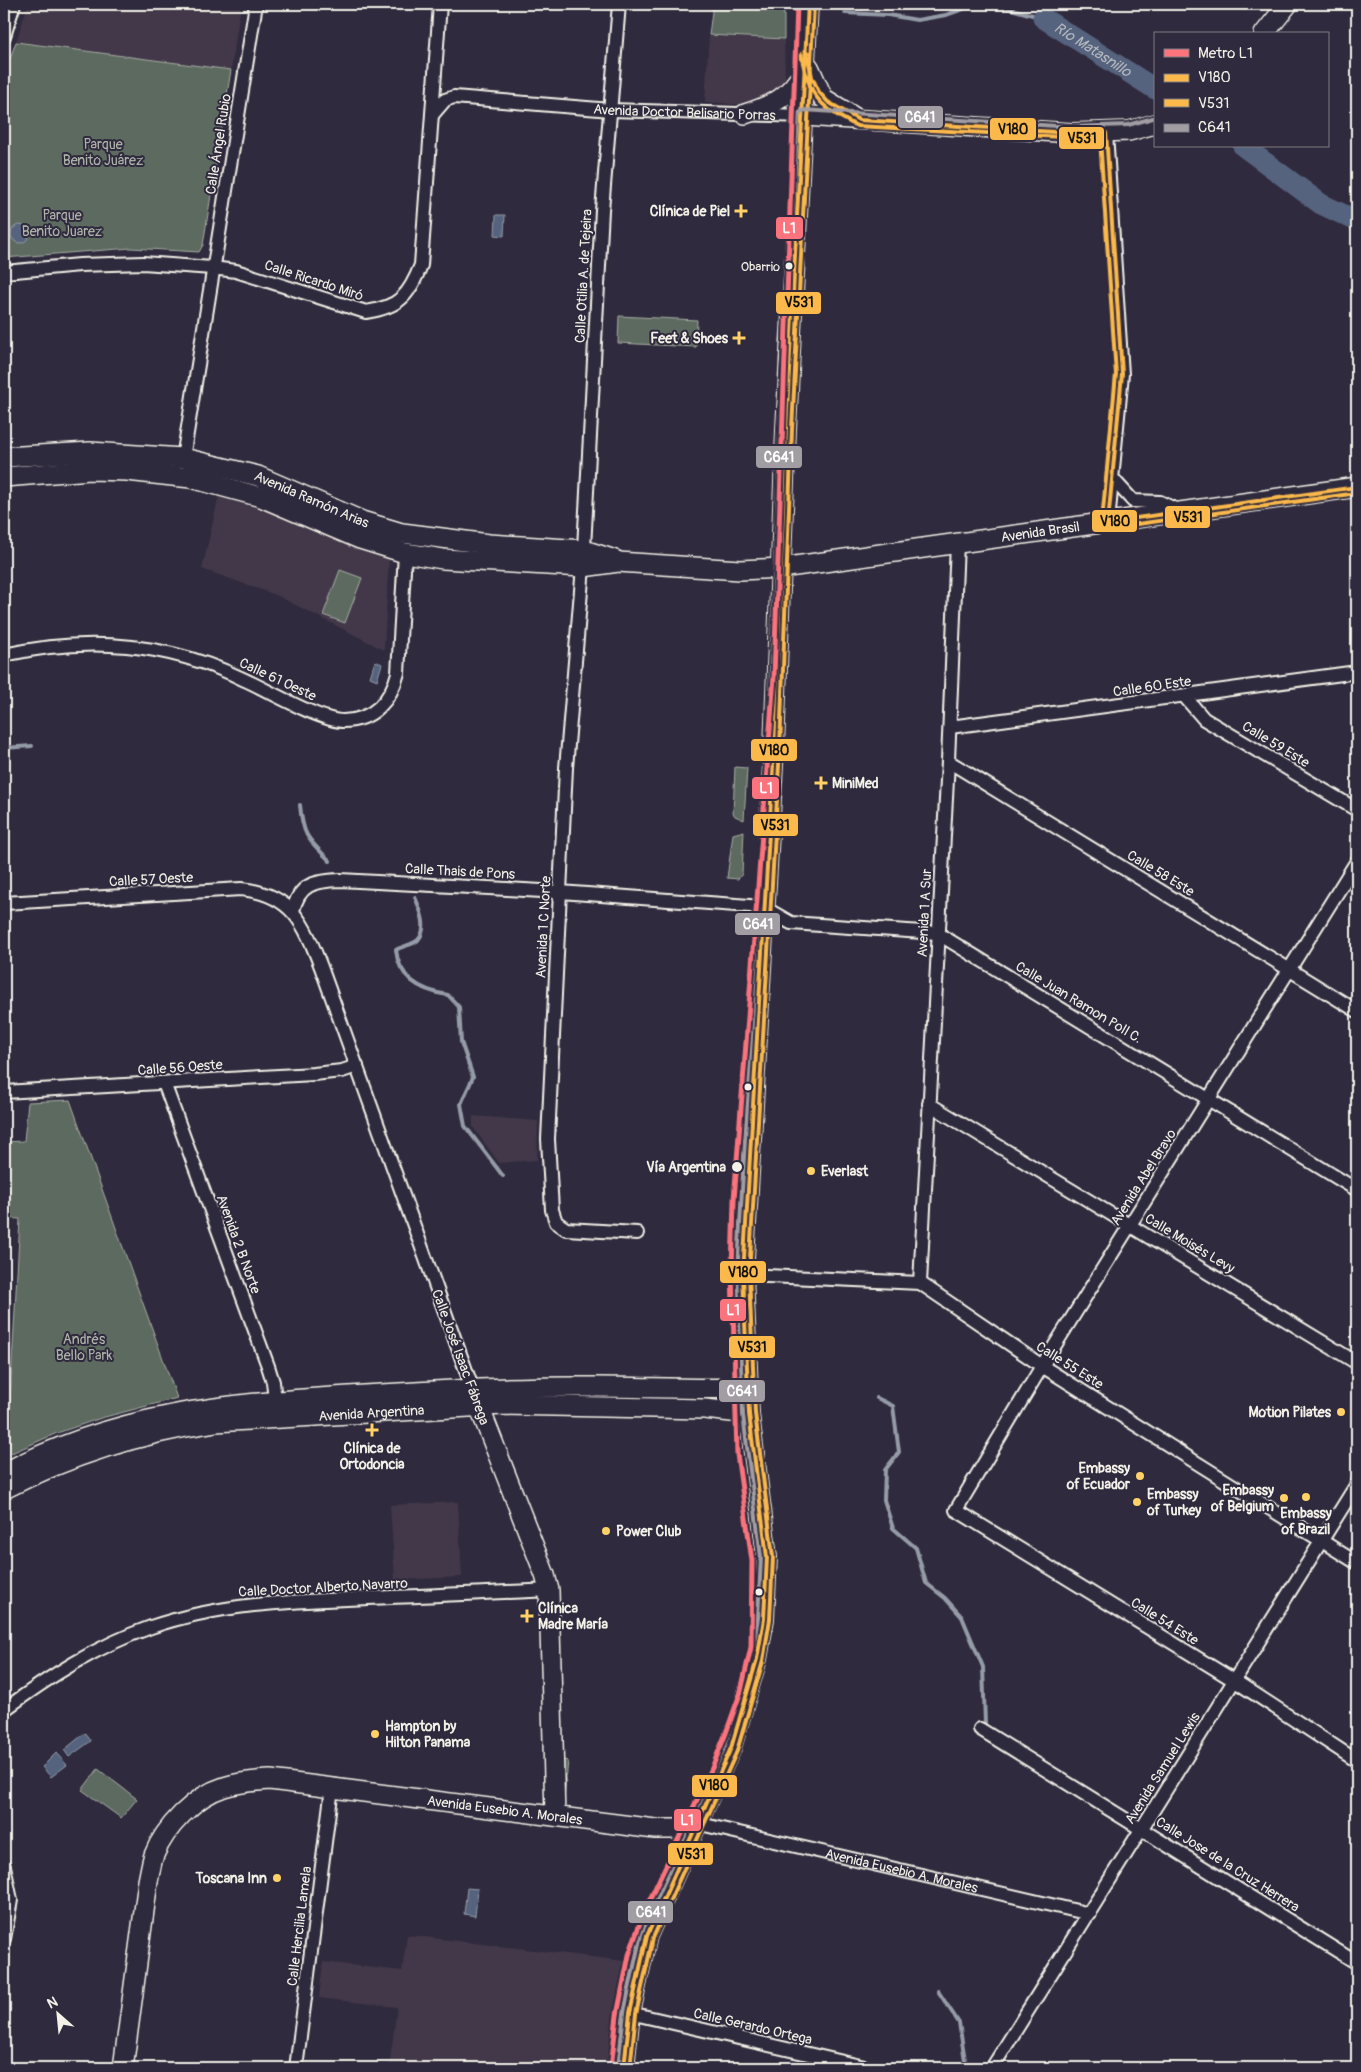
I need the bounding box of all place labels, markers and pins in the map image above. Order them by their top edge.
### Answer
place label: Clínica de Piel [650,203,730,220]
marker: Clínica de Piel [734,204,748,218]
place label: Obarrio [741,259,780,275]
marker: Obarrio [784,261,794,271]
place label: Feet & Shoes [650,330,729,347]
marker: Feet & Shoes [732,331,746,345]
place label: MiniMed [832,775,879,792]
marker: MiniMed [814,776,828,790]
unlabelled marker [743,1082,753,1092]
place label: Vía Argentina [646,1159,726,1176]
marker: Vía Argentina [730,1160,744,1174]
place label: Everlast [821,1163,869,1180]
marker: Everlast [805,1165,817,1177]
place label: Motion Pilates [1248,1404,1332,1421]
marker: Motion Pilates [1335,1406,1347,1418]
marker: Clínica de Ortodoncia [365,1423,379,1437]
place label: Clínica de Ortodoncia [339,1440,405,1473]
place label: Embassy of Ecuador [1066,1460,1131,1493]
marker: Embassy of Ecuador [1134,1470,1146,1482]
place label: Embassy of Belgium [1210,1482,1275,1515]
place label: Embassy of Turkey [1146,1486,1201,1519]
marker: Embassy of Brazil [1300,1491,1312,1503]
marker: Embassy of Belgium [1278,1492,1290,1504]
marker: Embassy of Turkey [1131,1496,1143,1508]
place label: Embassy of Brazil [1280,1505,1332,1538]
place label: Power Club [616,1523,682,1540]
marker: Power Club [600,1525,612,1537]
unlabelled marker [754,1587,764,1597]
place label: Clínica Madre María [538,1600,609,1633]
marker: Clínica Madre María [520,1609,534,1623]
place label: Hampton by Hilton Panama [385,1718,471,1751]
marker: Hampton by Hilton Panama [369,1728,381,1740]
place label: Toscana Inn [195,1870,267,1887]
marker: Toscana Inn [271,1872,283,1884]

